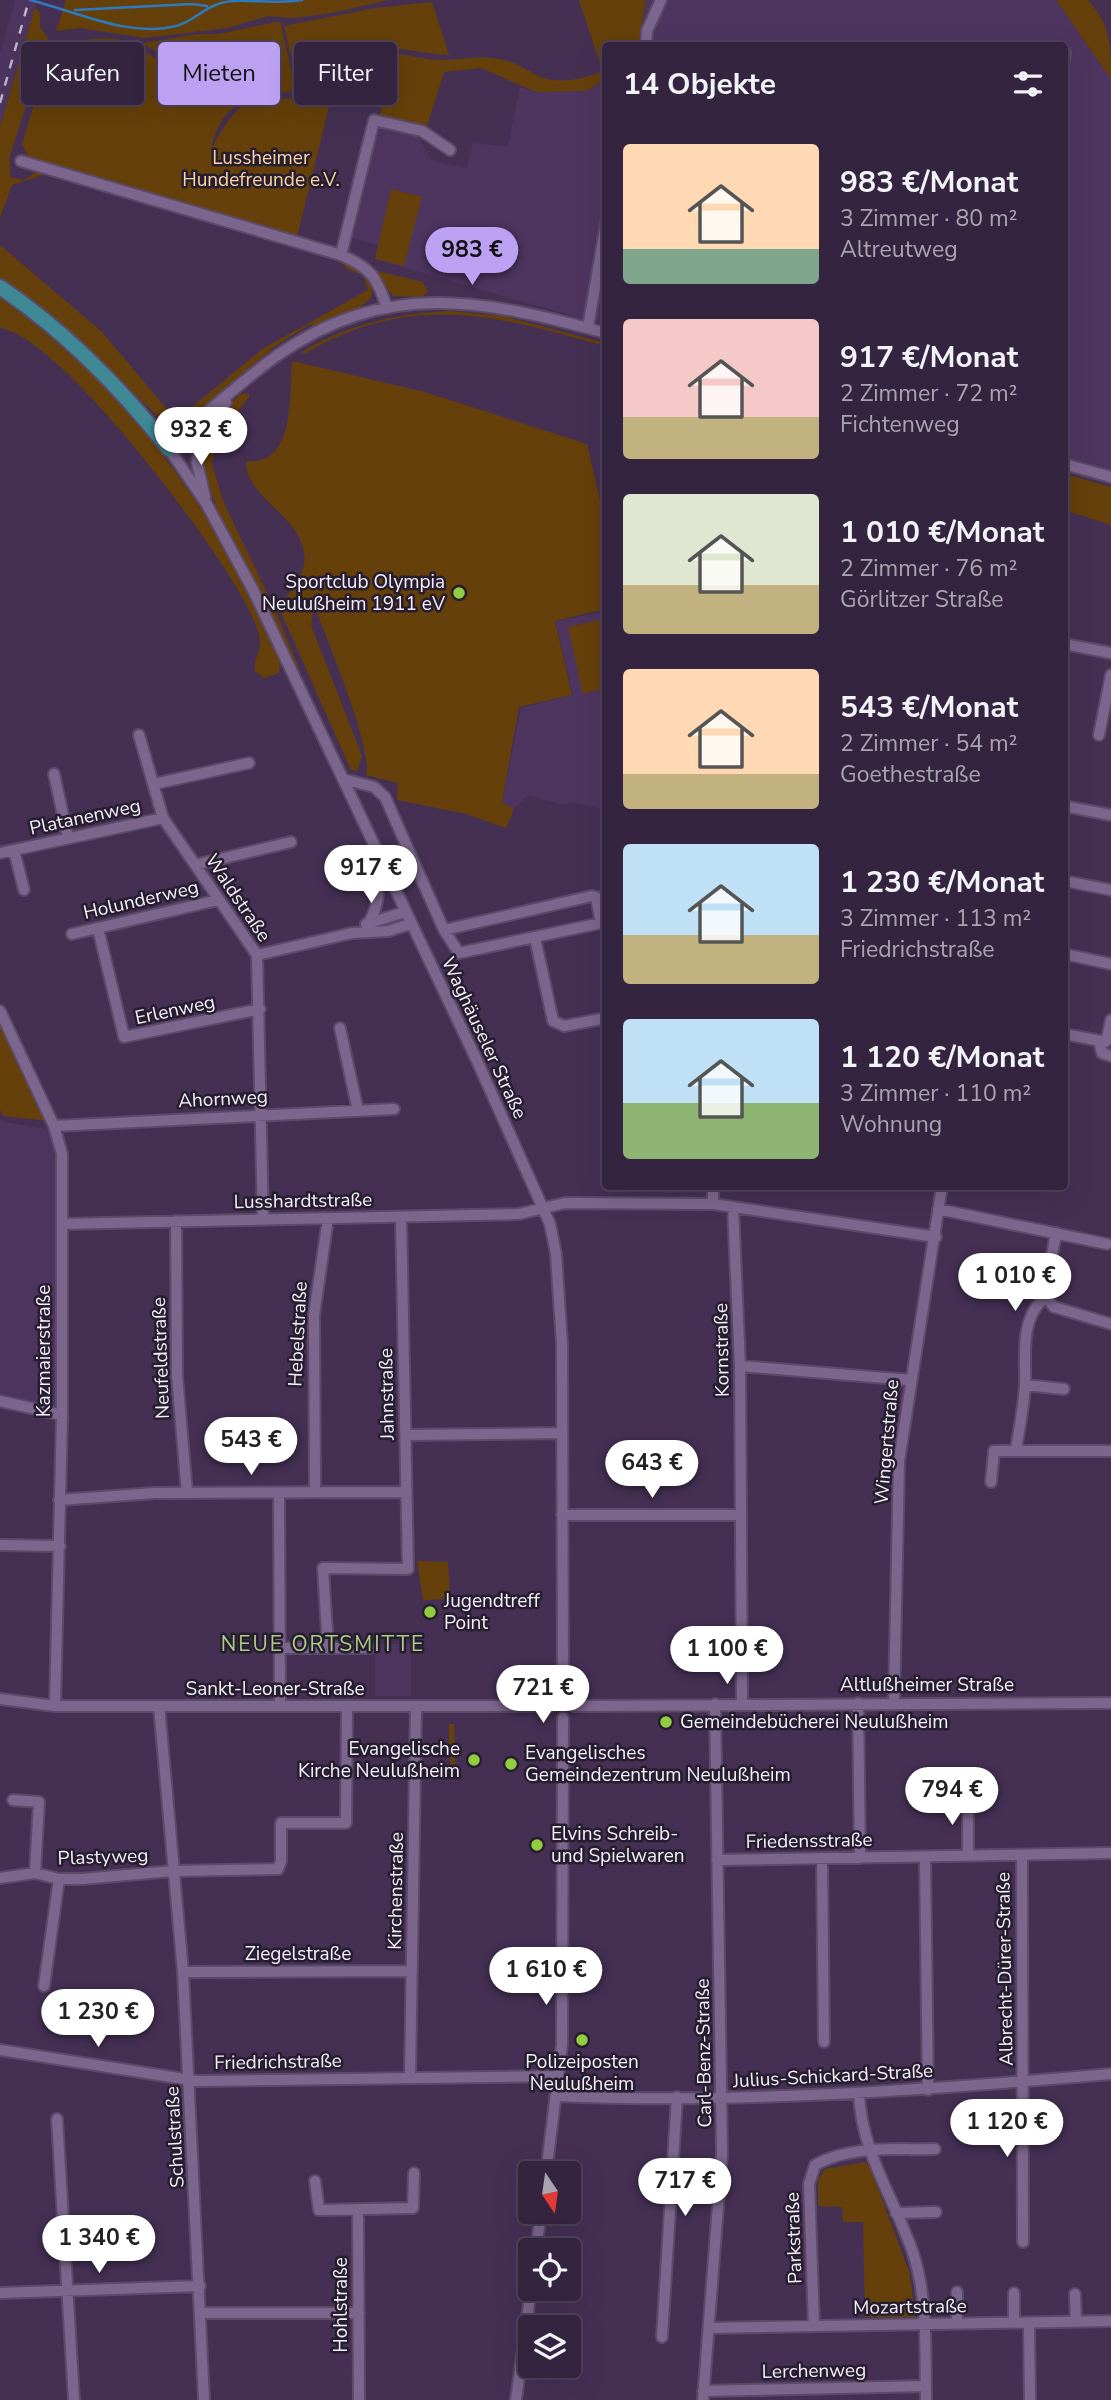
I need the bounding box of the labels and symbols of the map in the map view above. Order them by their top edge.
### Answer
park label: Lussheimer Hundefreunde e.V. [182,145,340,193]
pin: 983 € [423,228,521,287]
pin: 932 € [152,407,250,467]
place label: Sportclub Olympia Neulußheim 1911 eV [262,569,446,617]
marker: Sportclub Olympia Neulußheim 1911 eV [451,585,467,601]
street label: Platanenweg [27,793,143,841]
pin: 917 € [322,846,420,905]
street label: Waldstraße [199,849,277,947]
street label: Holunderweg [81,874,201,926]
street label: Waghäuseler Straße [435,953,533,1123]
street label: Erlenweg [133,989,217,1031]
street label: Ahornweg [177,1084,269,1114]
street label: Lusshardtstraße [233,1187,373,1215]
pin: 1 010 € [950,1254,1080,1313]
street label: Hebelstraße [282,1281,314,1387]
street label: Kazmaierstraße [31,1285,57,1417]
street label: Neufeldstraße [146,1297,176,1419]
street label: Kornstraße [708,1303,736,1397]
street label: Jahnstraße [373,1348,401,1441]
street label: Wingertstraße [869,1378,905,1506]
pin: 543 € [202,1418,300,1477]
pin: 643 € [603,1440,701,1500]
place label: Jugendtreff Point [443,1588,540,1636]
marker: Jugendtreff Point [422,1604,438,1620]
pin: 1 100 € [662,1626,792,1686]
district label: NEUE ORTSMITTE [221,1630,425,1658]
pin: 721 € [494,1666,592,1725]
street label: Altlußheimer Straße [840,1672,1014,1698]
street label: Sankt-Leoner-Straße [185,1676,365,1702]
place label: Gemeindebücherei Neulußheim [680,1709,949,1735]
marker: Gemeindebücherei Neulußheim [658,1714,674,1730]
place label: Evangelische Kirche Neulußheim [298,1736,460,1784]
place label: Evangelisches Gemeindezentrum Neulußheim [525,1740,791,1788]
marker: Evangelische Kirche Neulußheim [466,1752,482,1768]
marker: Evangelisches Gemeindezentrum Neulußheim [503,1756,519,1772]
pin: 794 € [903,1768,1001,1827]
place label: Elvins Schreib- und Spielwaren [551,1821,685,1869]
street label: Friedensstraße [745,1827,873,1855]
street label: Kirchenstraße [382,1832,410,1950]
marker: Elvins Schreib- und Spielwaren [529,1837,545,1853]
street label: Plastyweg [57,1842,149,1872]
street label: Albrecht-Dürer-Straße [990,1872,1020,2066]
street label: Ziegelstraße [245,1941,351,1967]
pin: 1 610 € [481,1948,611,2007]
street label: Carl-Benz-Straße [690,1978,718,2128]
pin: 1 230 € [33,1990,163,2049]
marker: Polizeiposten Neulußheim [574,2032,590,2048]
street label: Friedrichstraße [214,2048,342,2076]
place label: Polizeiposten Neulußheim [525,2049,639,2097]
street label: Julius-Schickard-Straße [731,2058,934,2094]
street label: Schulstraße [159,2086,191,2188]
pin: 1 120 € [942,2100,1072,2159]
pin: 717 € [636,2158,734,2218]
north arrow [518,2161,581,2224]
street label: Parkstraße [779,2192,809,2284]
pin: 1 340 € [34,2216,164,2275]
street label: Hohlstraße [328,2257,354,2353]
street label: Mozartstraße [853,2293,967,2321]
street label: Lerchenweg [762,2357,866,2385]

